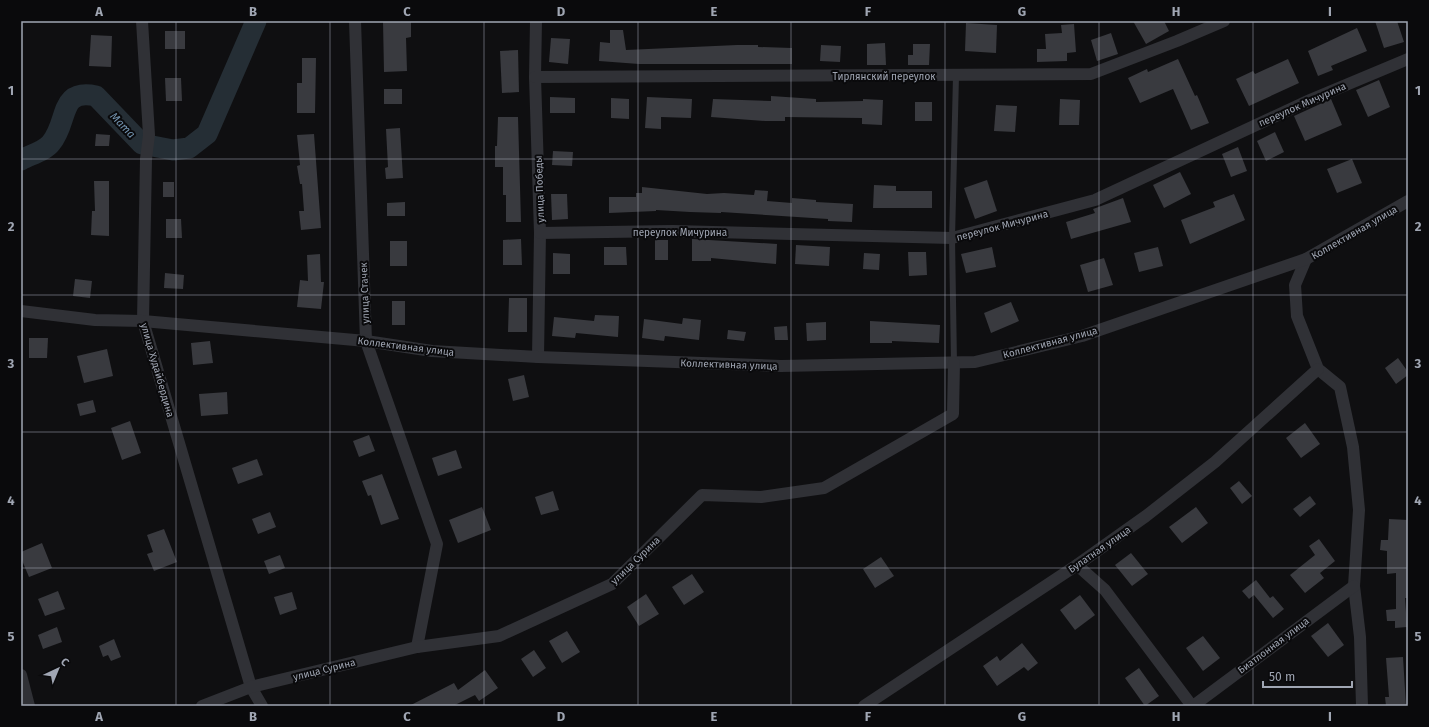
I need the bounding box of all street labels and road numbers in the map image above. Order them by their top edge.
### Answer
street label: Тирлянский переулок [833,71,936,83]
street label: переулок Мичурина [1257,80,1348,130]
street label: улица Победы [533,155,547,223]
street label: Коллективная улица [1309,203,1400,262]
street label: переулок Мичурина [955,208,1049,244]
street label: переулок Мичурина [633,227,727,239]
street label: улица Стачек [358,261,372,324]
street label: улица Худайбердина [138,322,176,419]
street label: Коллективная улица [1002,325,1099,361]
street label: Коллективная улица [357,335,455,359]
street label: Коллективная улица [680,357,778,373]
street label: Булатная улица [1066,524,1133,576]
street label: улица Сурина [609,534,663,587]
street label: Биатлонная улица [1236,615,1312,676]
street label: улица Сурина [292,656,357,684]

